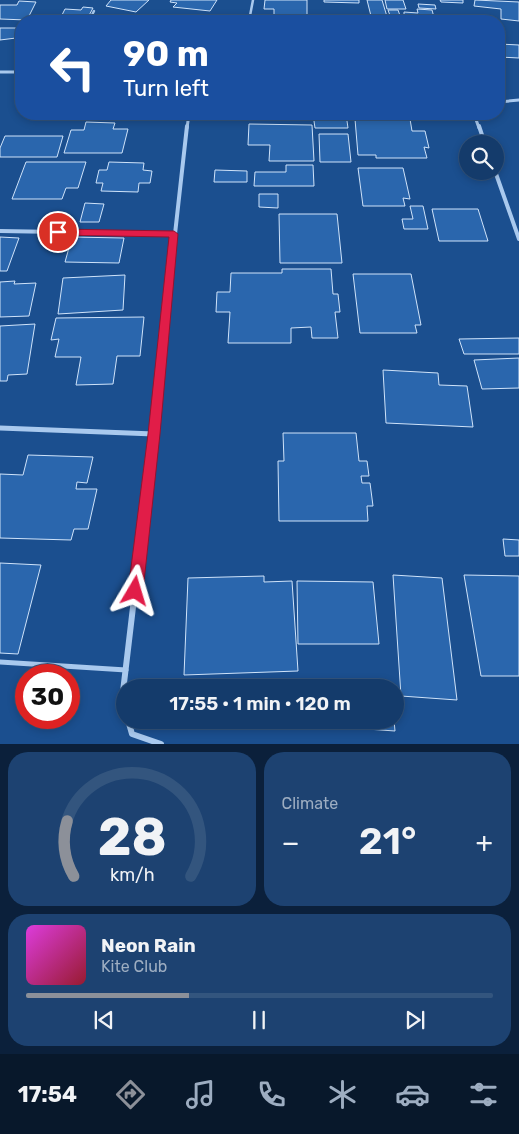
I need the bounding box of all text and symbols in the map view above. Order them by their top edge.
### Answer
text: 90 m [123,33,209,75]
icon: left [40,35,105,100]
text: Turn left [123,75,209,102]
map controls [459,135,504,180]
button: search [459,135,504,180]
pin [37,211,79,253]
icon: arrive [44,218,72,246]
position arrow [108,564,160,616]
speed limit sign: 30 [15,664,80,729]
text: 17:55 · 1 min · 120 m [169,692,351,715]
text: Climate [282,794,338,813]
text: 28 [97,806,166,868]
text: 21° [359,818,416,864]
text: − [282,826,300,859]
text: + [476,826,493,859]
text: km/h [109,864,154,885]
text: Neon Rain [101,934,196,957]
text: Kite Club [101,957,167,976]
icon: previous [90,1006,118,1034]
icon: pause [245,1006,273,1034]
icon: next [401,1006,429,1034]
icon: directions [113,1077,148,1112]
icon: music [183,1077,218,1112]
icon: phone [254,1077,289,1112]
icon: climate [325,1077,360,1112]
icon: car [395,1077,430,1112]
icon: filters [466,1077,501,1112]
text: 17:54 [18,1081,77,1108]

